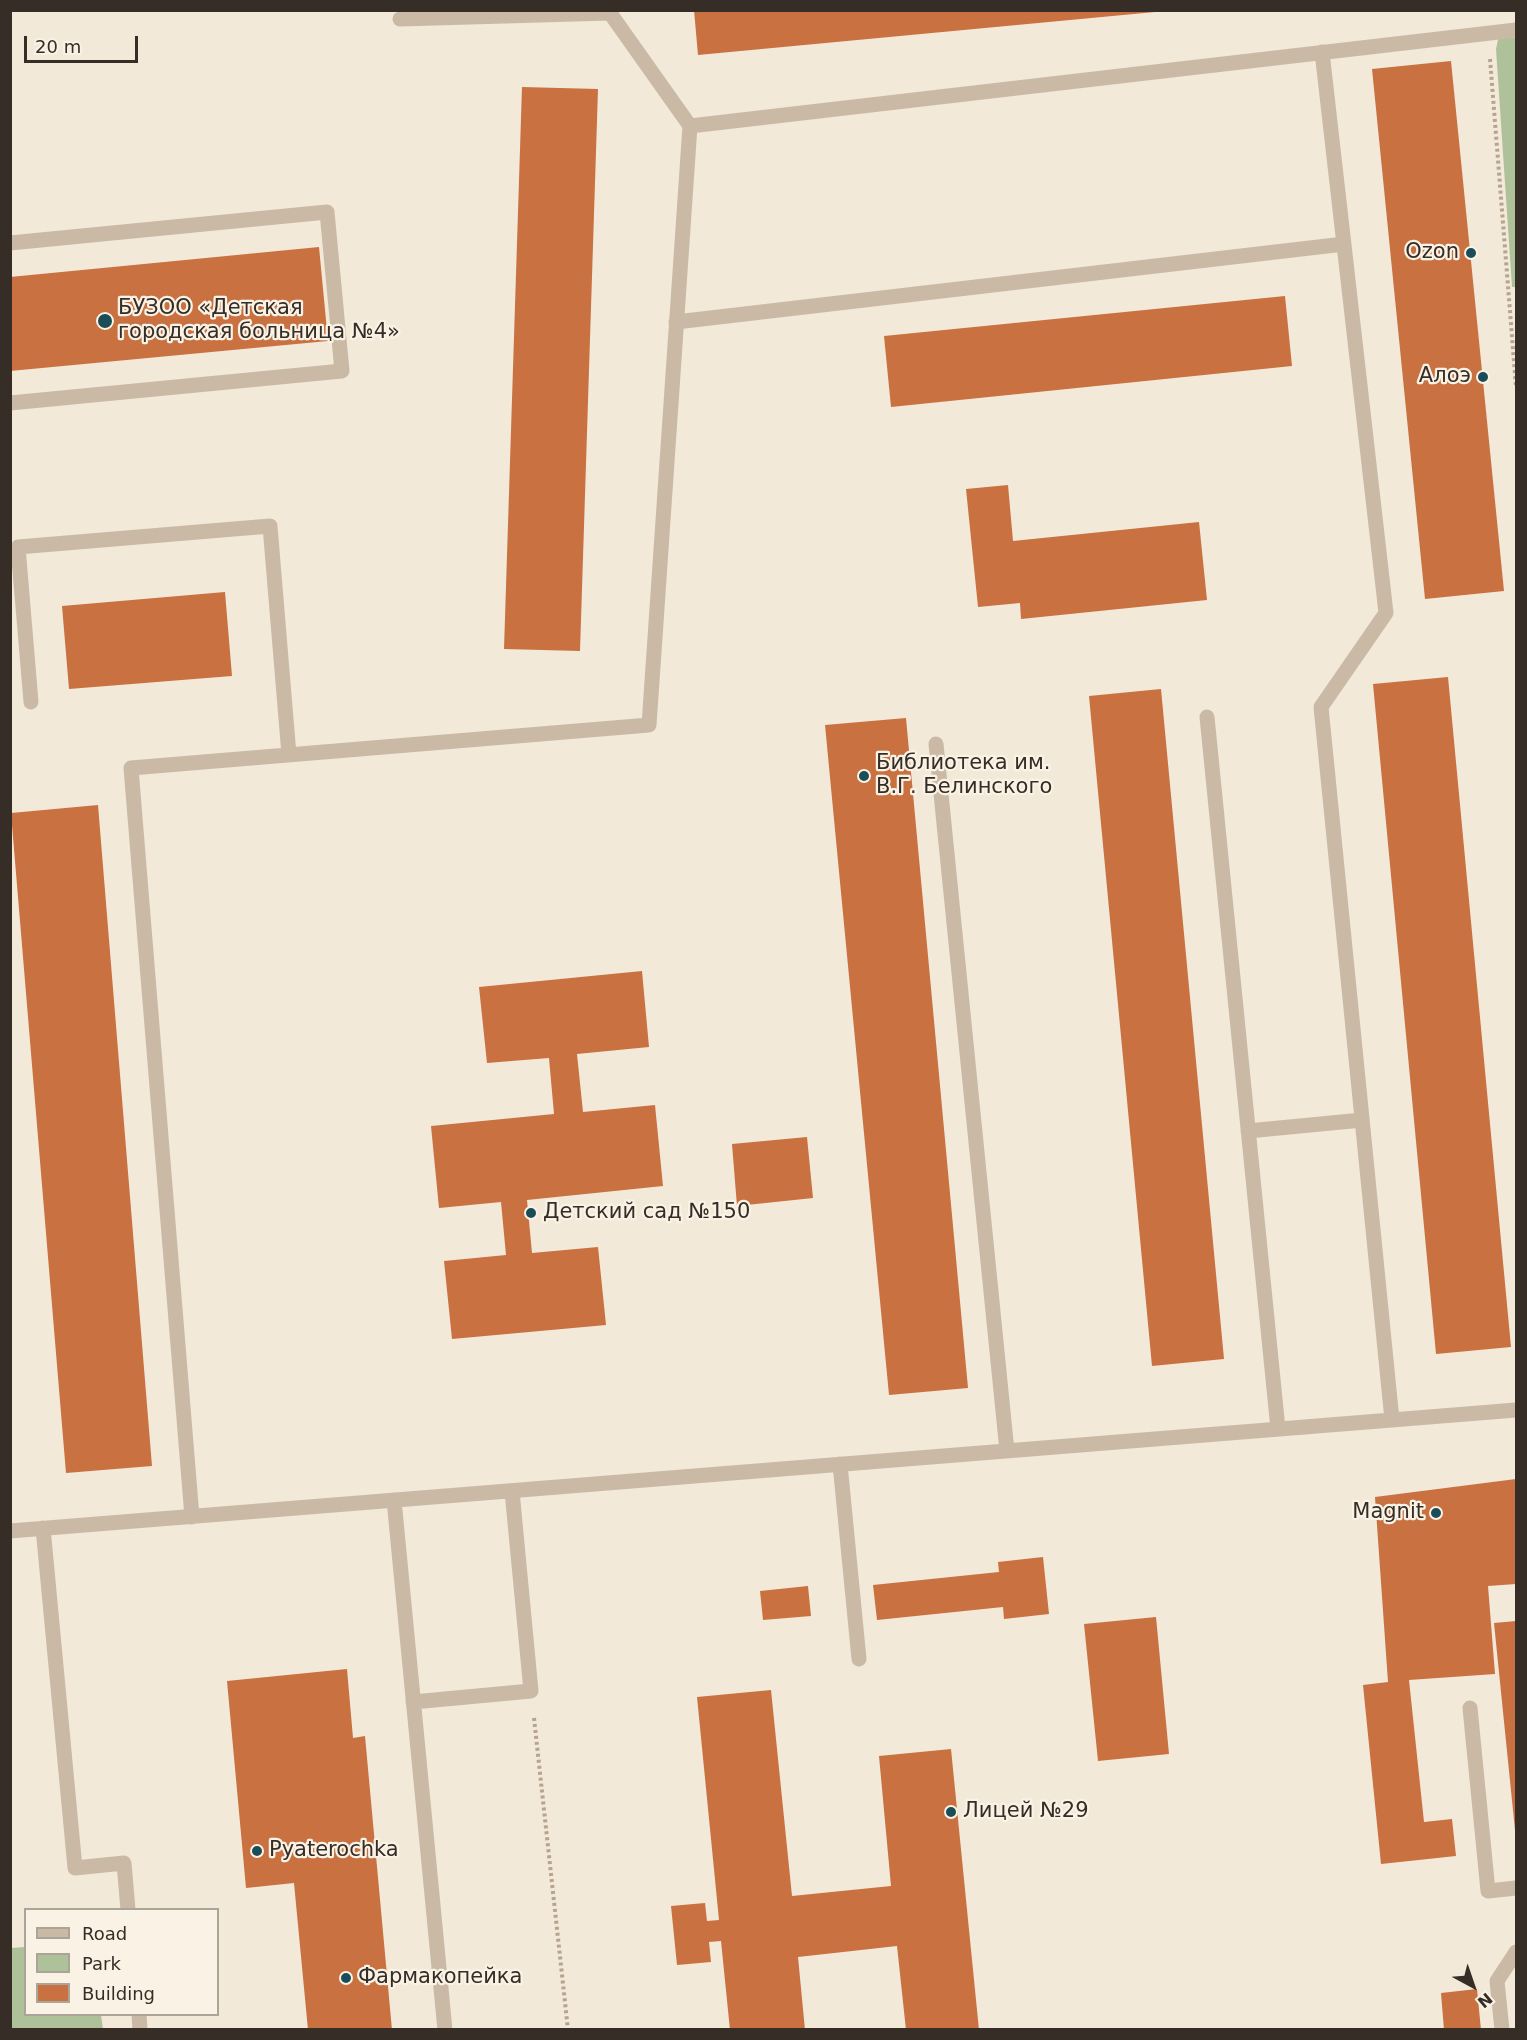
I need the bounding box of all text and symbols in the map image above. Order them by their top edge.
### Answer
scale bar [27,24,141,62]
text: 20 m [35,36,81,57]
place label: Ozon [1405,240,1459,266]
marker: Ozon [1464,246,1478,260]
place label: БУЗОО «Детская городская больница №4» [118,296,400,346]
marker: БУЗОО «Детская городская больница №4» [96,312,114,330]
place label: Алоэ [1419,364,1471,390]
marker: Алоэ [1476,370,1490,384]
place label: Библиотека им. В.Г. Белинского [876,751,1052,801]
marker: Библиотека им. В.Г. Белинского [857,769,871,783]
place label: Детский сад №150 [543,1200,750,1226]
marker: Детский сад №150 [524,1206,538,1220]
place label: Magnit [1352,1500,1424,1526]
marker: Magnit [1429,1506,1443,1520]
place label: Лицей №29 [963,1799,1089,1825]
marker: Лицей №29 [944,1805,958,1819]
place label: Pyaterochka [269,1838,399,1864]
marker: Pyaterochka [250,1844,264,1858]
legend [24,1908,219,2016]
text: Road [82,1923,127,1944]
text: Park [82,1953,121,1974]
north arrow [1443,1956,1503,2016]
place label: Фармакопейка [358,1965,522,1991]
marker: Фармакопейка [339,1971,353,1985]
text: Building [82,1983,155,2004]
text: N [1474,1989,1496,2012]

